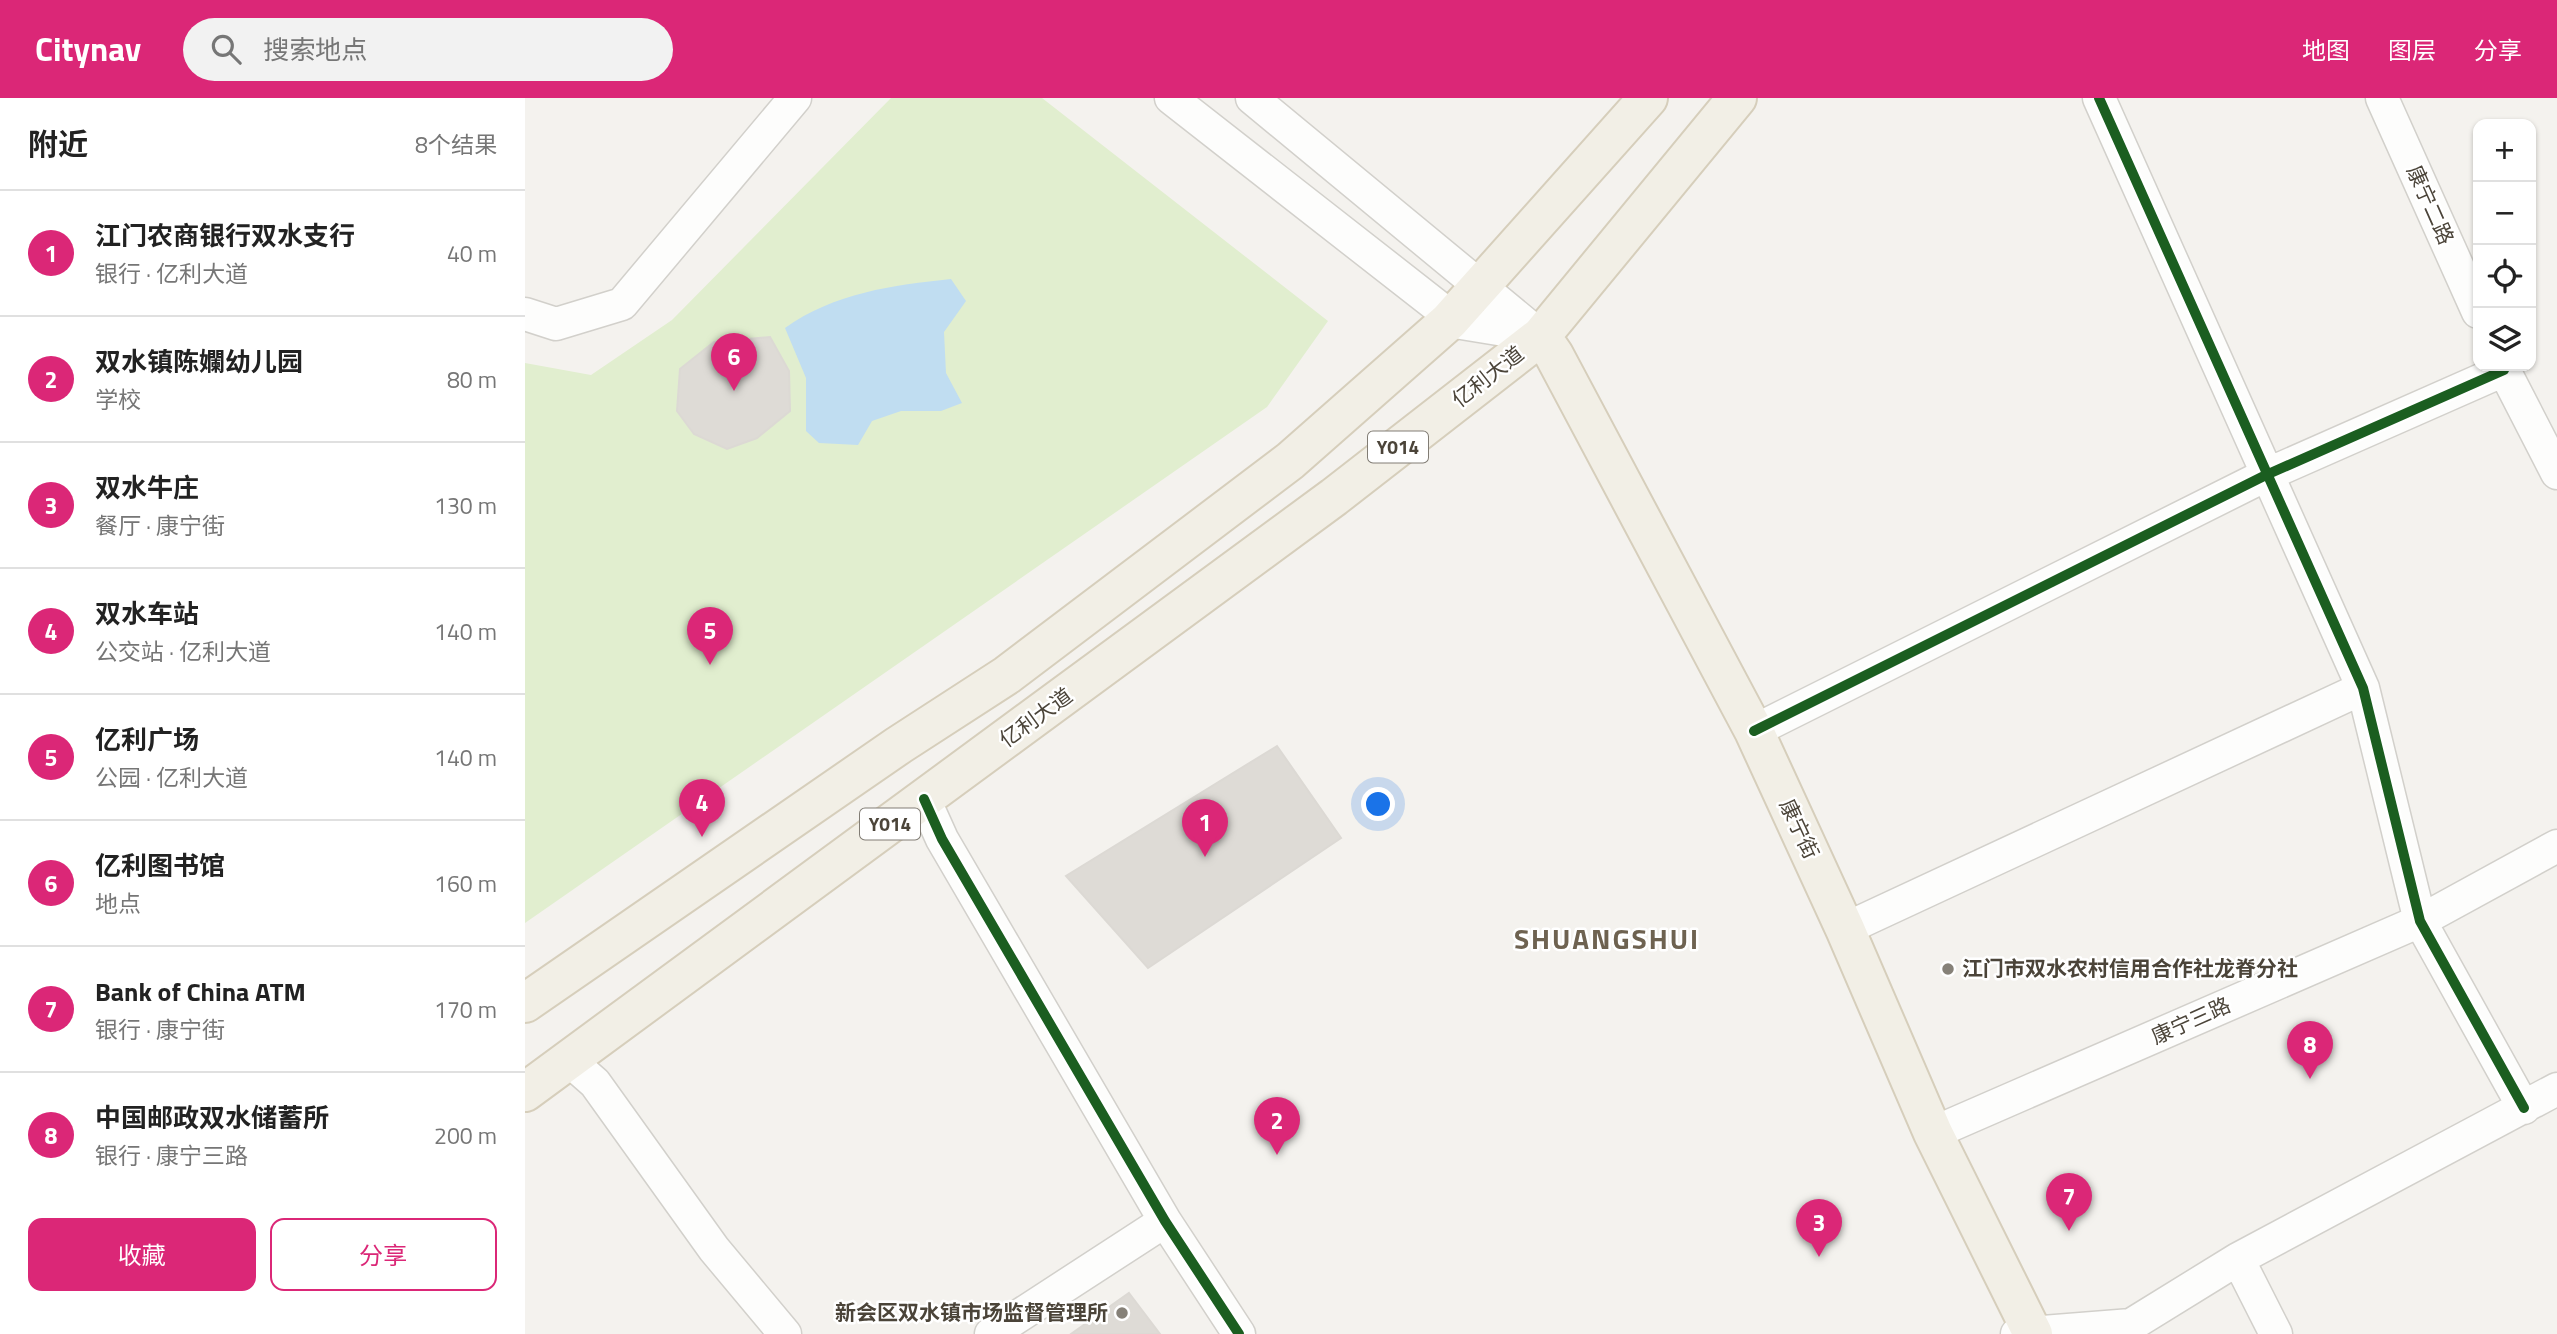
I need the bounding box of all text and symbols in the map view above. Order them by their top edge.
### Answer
search box [183,18,673,81]
text: Citynav [35,24,141,74]
icon: search [207,30,245,68]
text: 搜索地点 [263,30,367,69]
text: 地图 [2302,32,2350,68]
text: 图层 [2388,32,2436,68]
text: 分享 [2474,32,2522,68]
map controls [2473,119,2536,371]
button: + [2473,119,2536,182]
text: 附近 [28,121,88,167]
text: 8个结果 [415,127,497,162]
street label: 康宁二路 [2399,160,2463,249]
button: − [2473,182,2536,245]
text: 江门农商银行双水支行 [95,216,355,255]
text: 1 [45,236,57,271]
text: 40 m [447,236,497,271]
button: locate [2473,245,2536,308]
text: 银行 · 亿利大道 [95,256,248,291]
button: layers [2473,308,2536,371]
pin: 6 [711,333,757,391]
street label: 亿利大道 [1444,338,1530,415]
text: 双水镇陈孄幼儿园 [95,342,303,381]
text: 2 [45,362,57,397]
text: 80 m [447,362,497,397]
text: 学校 [95,382,141,417]
road number: Y014 [1368,432,1428,462]
text: 双水牛庄 [95,468,199,507]
text: 3 [45,488,57,523]
text: 130 m [434,488,497,523]
text: 餐厅 · 康宁街 [95,508,225,543]
text: 双水车站 [95,594,199,633]
pin: 5 [687,607,733,665]
text: 4 [45,614,57,649]
text: 140 m [434,614,497,649]
text: 公交站 · 亿利大道 [95,634,271,669]
street label: 亿利大道 [992,680,1079,755]
text: 亿利广场 [95,720,199,759]
text: 5 [45,740,57,775]
text: 140 m [434,740,497,775]
text: 公园 · 亿利大道 [95,760,248,795]
pin: 4 [679,779,725,837]
your location [1361,787,1395,821]
street label: 康宁街 [1772,793,1828,864]
pin: 1 [1182,799,1228,857]
road number: Y014 [860,808,920,839]
text: 亿利图书馆 [95,846,225,885]
text: 6 [45,866,57,901]
text: 160 m [434,866,497,901]
text: 地点 [95,886,141,921]
district label: SHUANGSHUI [1514,917,1700,960]
place label: 江门市双水农村信用合作社龙脊分社 [1962,952,2298,984]
marker: 江门市双水农村信用合作社龙脊分社 [1940,961,1956,977]
text: Bank of China ATM [95,972,306,1011]
street label: 康宁三路 [2146,988,2235,1052]
text: 7 [45,992,57,1027]
text: 170 m [434,992,497,1027]
text: 银行 · 康宁街 [95,1012,225,1047]
pin: 8 [2287,1021,2333,1079]
pin: 2 [1254,1097,1300,1155]
text: 中国邮政双水储蓄所 [95,1098,329,1137]
text: 8 [45,1118,57,1153]
text: 200 m [434,1118,497,1153]
text: 银行 · 康宁三路 [95,1138,248,1173]
pin: 7 [2046,1173,2092,1231]
pin: 3 [1796,1199,1842,1257]
button: 收藏 [28,1218,256,1291]
button: 分享 [270,1218,497,1291]
place label: 新会区双水镇市场监督管理所 [835,1296,1108,1328]
marker: 新会区双水镇市场监督管理所 [1114,1305,1130,1321]

